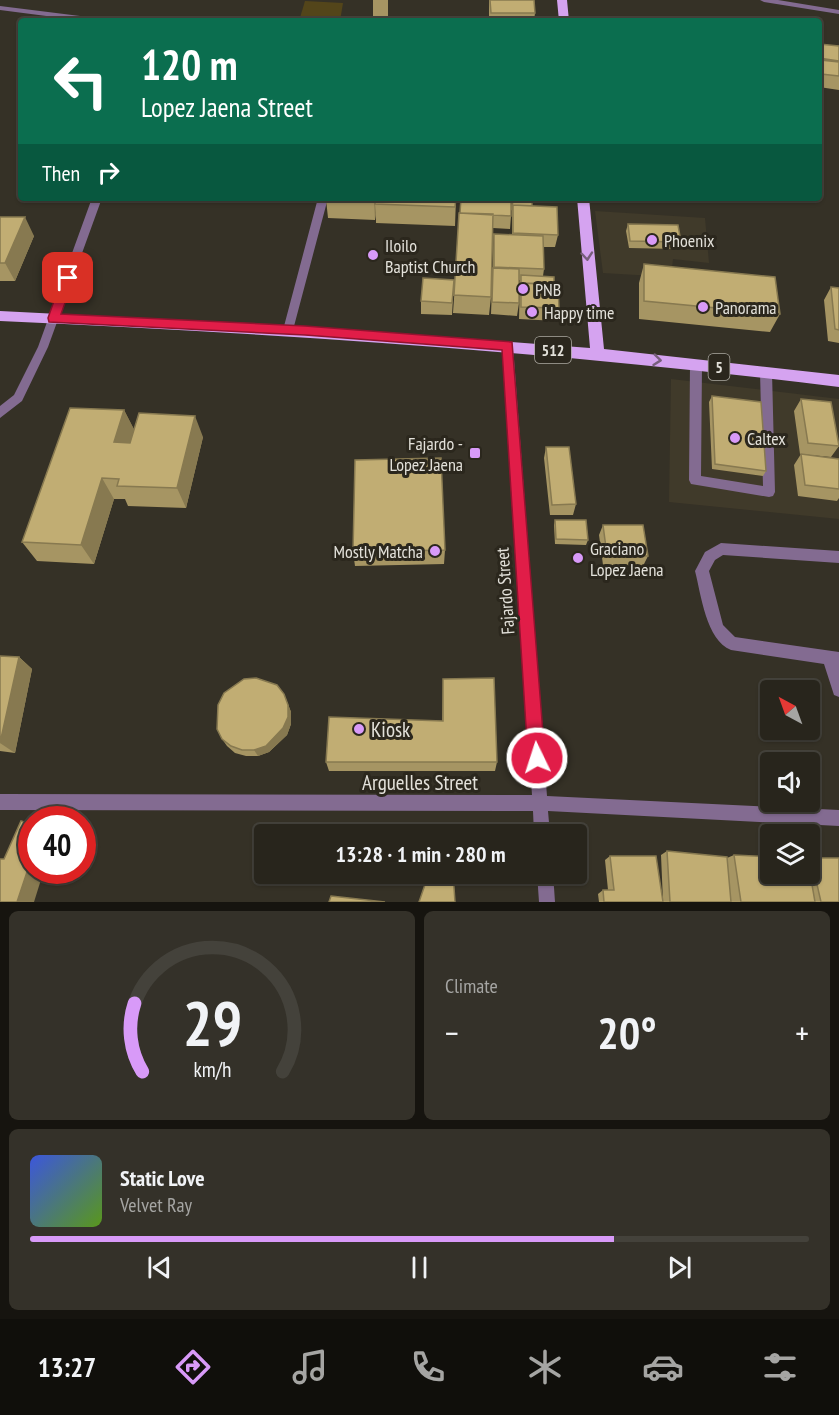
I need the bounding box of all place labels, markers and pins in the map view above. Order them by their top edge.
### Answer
place label: Phoenix [664,229,715,252]
marker: Phoenix [645,233,659,247]
place label: Iloilo Baptist Church [385,234,475,278]
marker: Iloilo Baptist Church [366,248,380,262]
pin [42,252,93,303]
place label: PNB [535,278,561,301]
marker: PNB [516,282,530,296]
place label: Panorama [715,296,777,319]
marker: Panorama [696,300,710,314]
place label: Happy time [544,301,614,324]
marker: Happy time [525,305,539,319]
place label: Caltex [747,427,786,450]
marker: Caltex [728,431,742,445]
place label: Fajardo - Lopez Jaena [389,432,463,476]
marker: Fajardo - Lopez Jaena [468,446,482,460]
place label: Graciano Lopez Jaena [590,537,664,581]
place label: Mostly Matcha [333,540,423,563]
marker: Mostly Matcha [428,544,442,558]
marker: Graciano Lopez Jaena [571,551,585,565]
place label: Kiosk [371,716,410,743]
marker: Kiosk [352,722,366,736]

